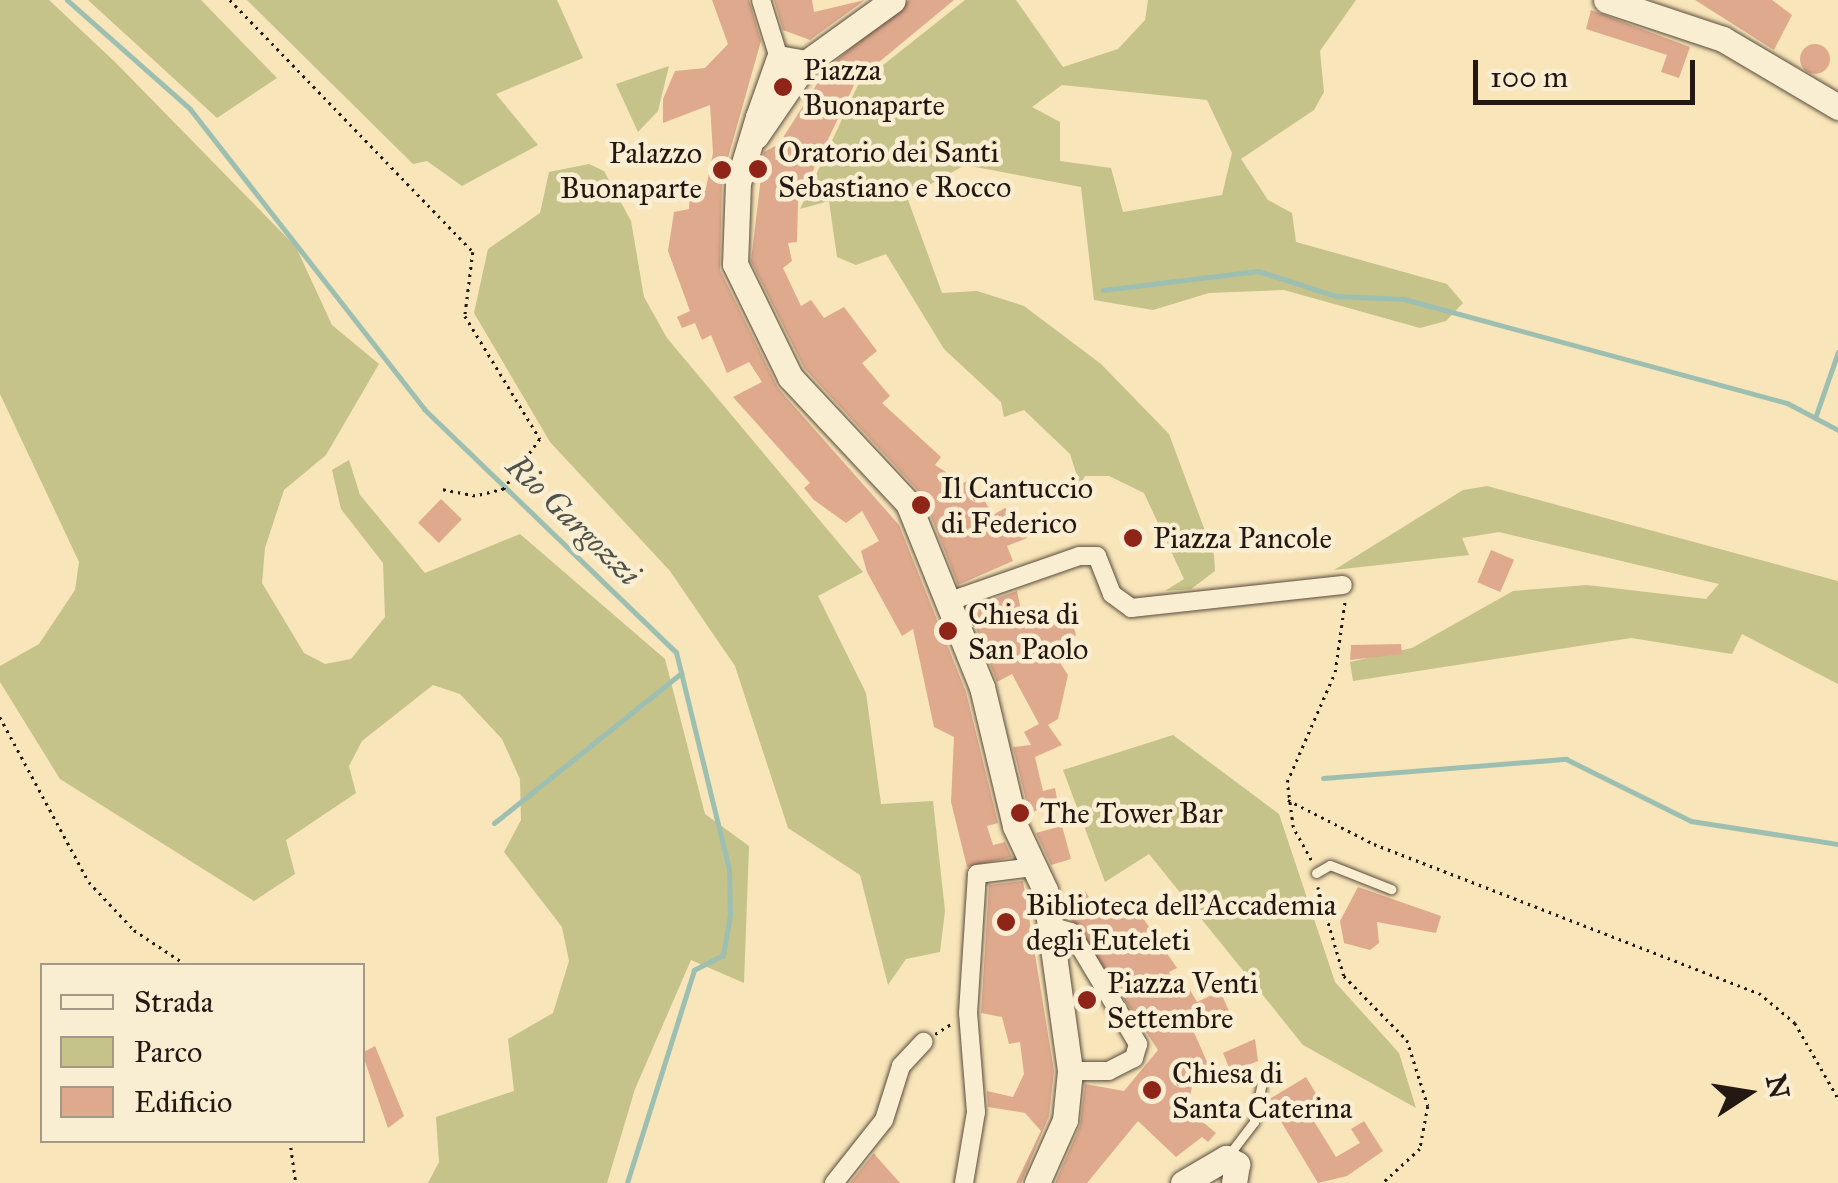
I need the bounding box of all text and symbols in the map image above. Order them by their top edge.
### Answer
scale bar [1478,40,1700,102]
place label: Piazza Buonaparte [803,52,945,122]
text: 100 m [1490,59,1568,95]
marker: Piazza Buonaparte [772,76,794,98]
place label: Oratorio dei Santi Sebastiano e Rocco [778,134,1011,204]
place label: Palazzo Buonaparte [560,135,702,206]
marker: Oratorio dei Santi Sebastiano e Rocco [747,158,769,180]
marker: Palazzo Buonaparte [711,159,733,181]
water label: Rio Gargozzi [498,448,648,594]
place label: Il Cantuccio di Federico [941,470,1093,540]
marker: Il Cantuccio di Federico [910,494,932,516]
place label: Piazza Pancole [1153,520,1332,556]
marker: Piazza Pancole [1122,527,1144,549]
place label: Chiesa di San Paolo [968,596,1088,666]
marker: Chiesa di San Paolo [937,620,959,642]
place label: The Tower Bar [1040,795,1223,831]
marker: The Tower Bar [1009,802,1031,824]
place label: Biblioteca dell'Accademia degli Euteleti [1026,887,1336,958]
marker: Biblioteca dell'Accademia degli Euteleti [995,911,1017,933]
legend [40,963,365,1143]
place label: Piazza Venti Settembre [1107,965,1258,1036]
text: Strada [134,984,214,1020]
marker: Piazza Venti Settembre [1076,989,1098,1011]
text: Parco [134,1034,202,1070]
north arrow [1698,1043,1798,1143]
place label: Chiesa di Santa Caterina [1172,1055,1352,1126]
text: N [1758,1071,1797,1102]
marker: Chiesa di Santa Caterina [1141,1079,1163,1101]
text: Edificio [134,1084,232,1120]

